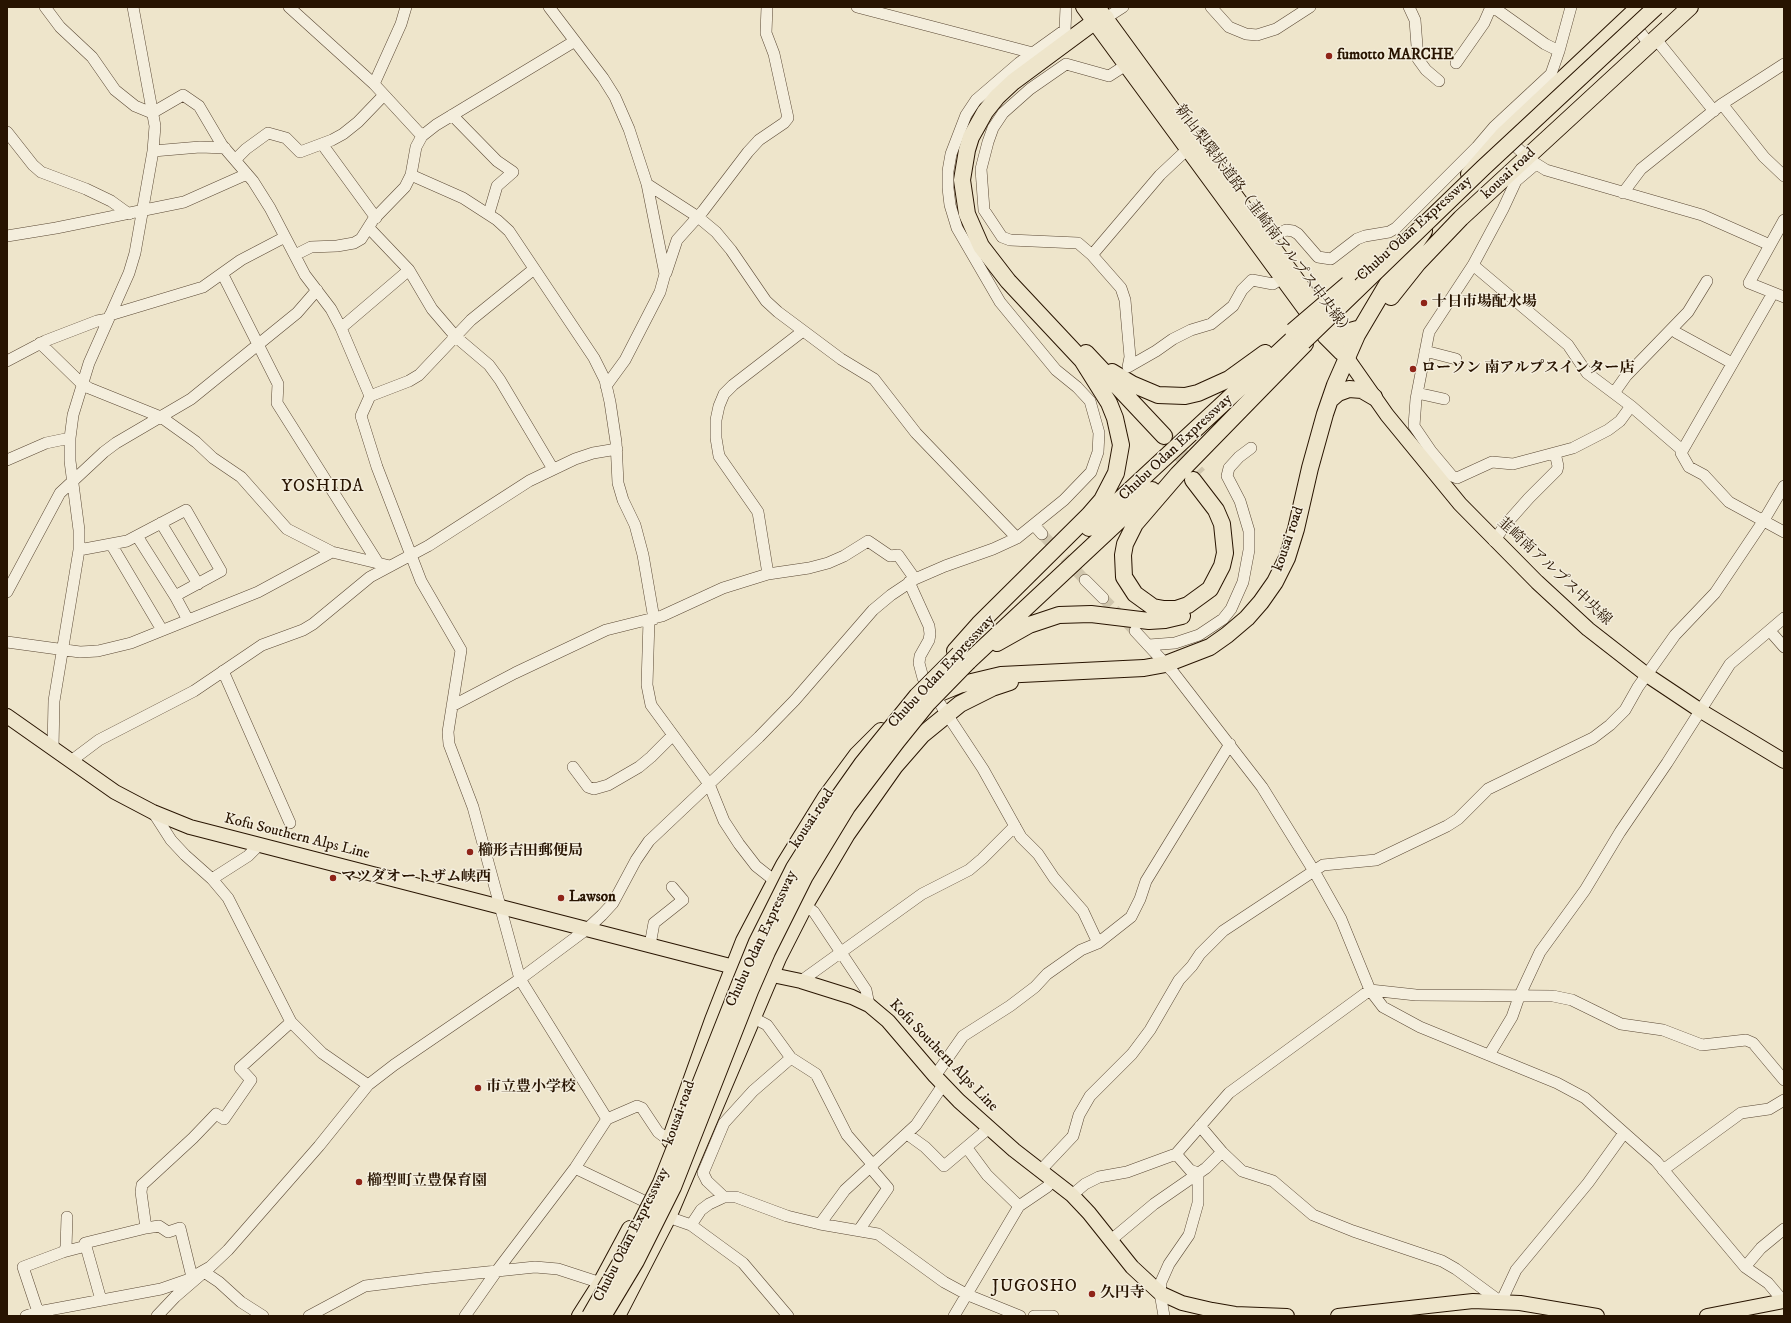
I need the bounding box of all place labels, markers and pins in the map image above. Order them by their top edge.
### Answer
place label: fumotto MARCHE [1337,47,1454,65]
marker: fumotto MARCHE [1324,51,1334,61]
place label: 十日市場配水場 [1432,294,1537,312]
marker: 十日市場配水場 [1419,298,1429,308]
place label: ローソン 南アルプスインター店 [1421,360,1634,378]
marker: ローソン 南アルプスインター店 [1408,364,1418,374]
place label: 櫛形吉田郵便局 [478,843,583,861]
marker: 櫛形吉田郵便局 [465,847,475,857]
place label: マツダオートザム峡西 [341,869,491,887]
marker: マツダオートザム峡西 [328,873,338,883]
place label: Lawson [569,889,616,907]
marker: Lawson [556,893,566,903]
place label: 市立豊小学校 [486,1079,576,1097]
marker: 市立豊小学校 [473,1083,483,1093]
place label: 櫛型町立豊保育園 [367,1173,487,1191]
marker: 櫛型町立豊保育園 [354,1177,364,1187]
place label: 久円寺 [1100,1285,1145,1303]
marker: 久円寺 [1087,1289,1097,1299]

